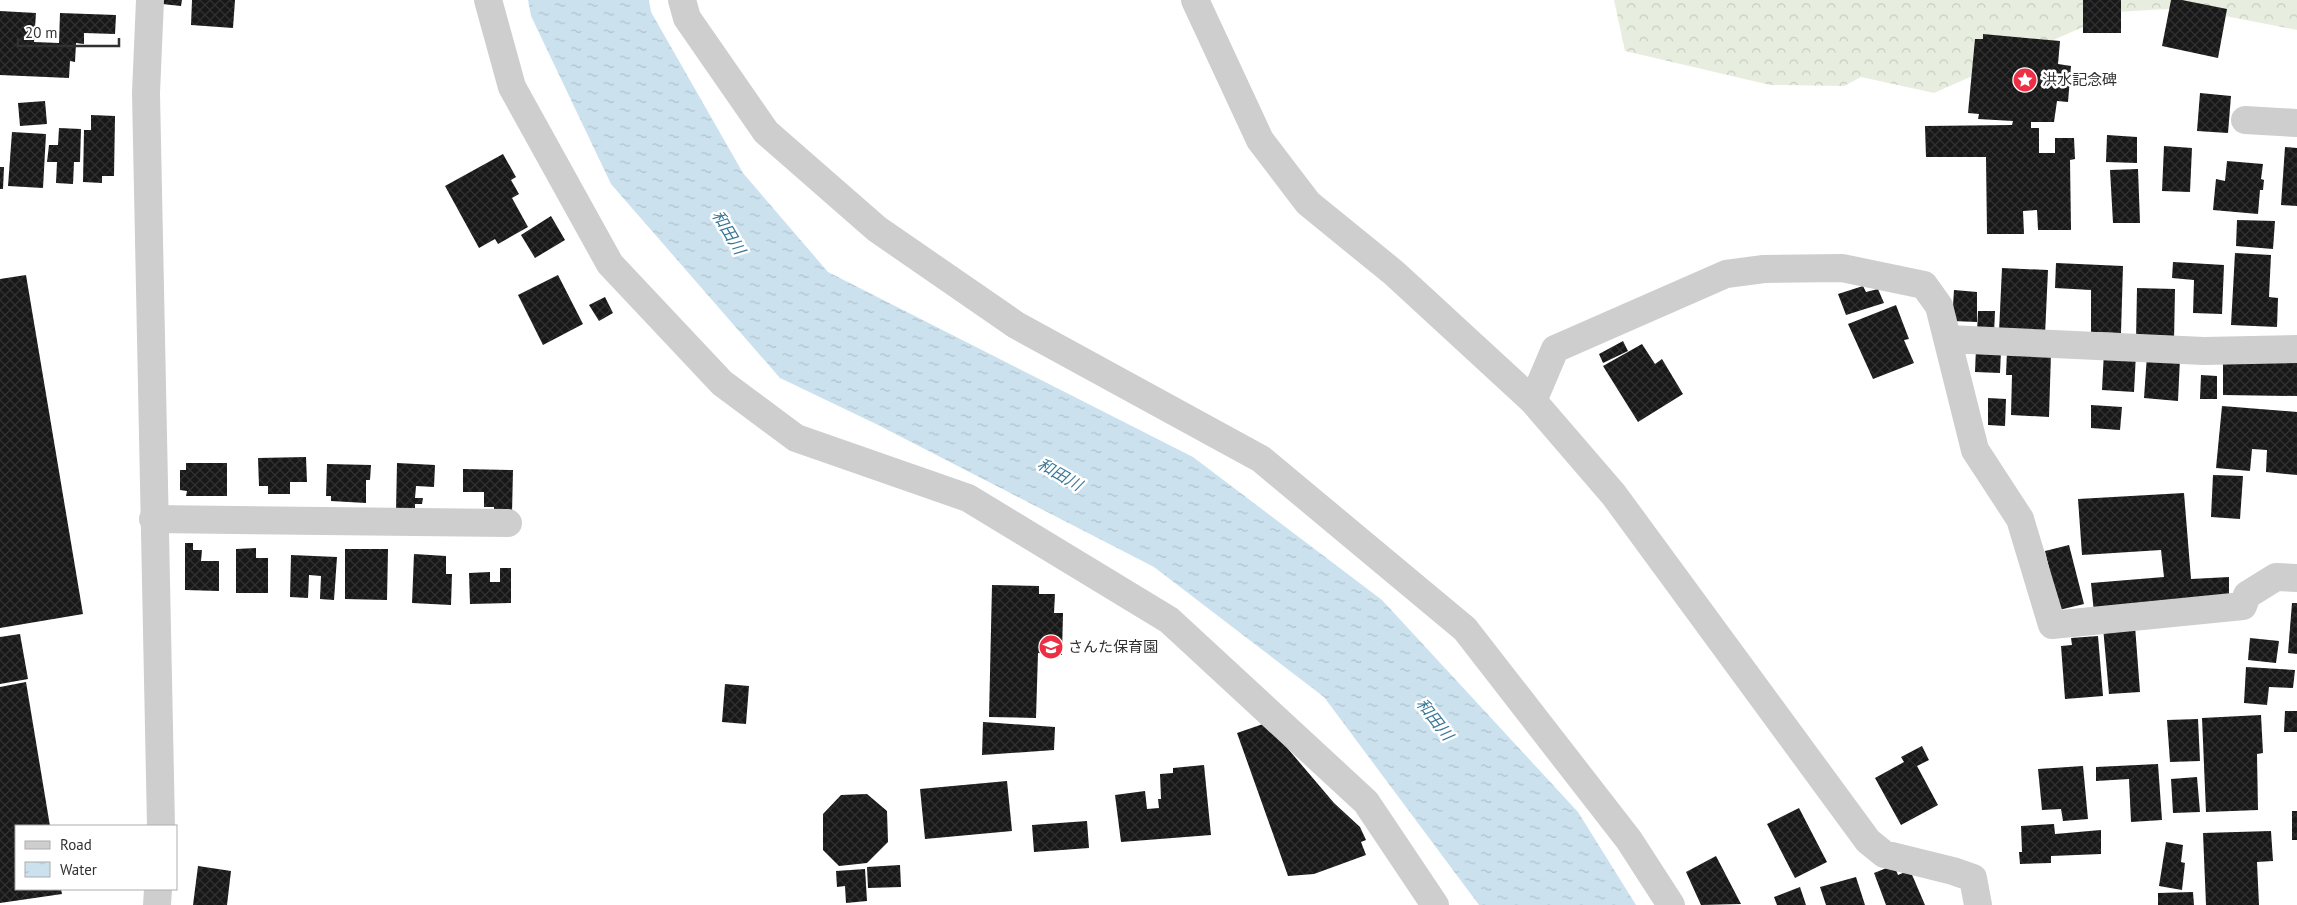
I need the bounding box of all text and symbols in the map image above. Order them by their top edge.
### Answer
scale bar [18,15,119,47]
text: 20 m [25,23,58,42]
place icon: 洪水記念碑 [2012,67,2038,93]
place label: 洪水記念碑 [2042,70,2117,89]
water label: 和田川 [708,206,751,259]
water label: 和田川 [1034,453,1088,496]
school or university icon: さんた保育園 [1038,634,1064,660]
place label: さんた保育園 [1068,637,1158,656]
water label: 和田川 [1412,694,1459,746]
legend [15,825,178,890]
text: Road [60,835,92,854]
text: Water [60,860,97,879]

